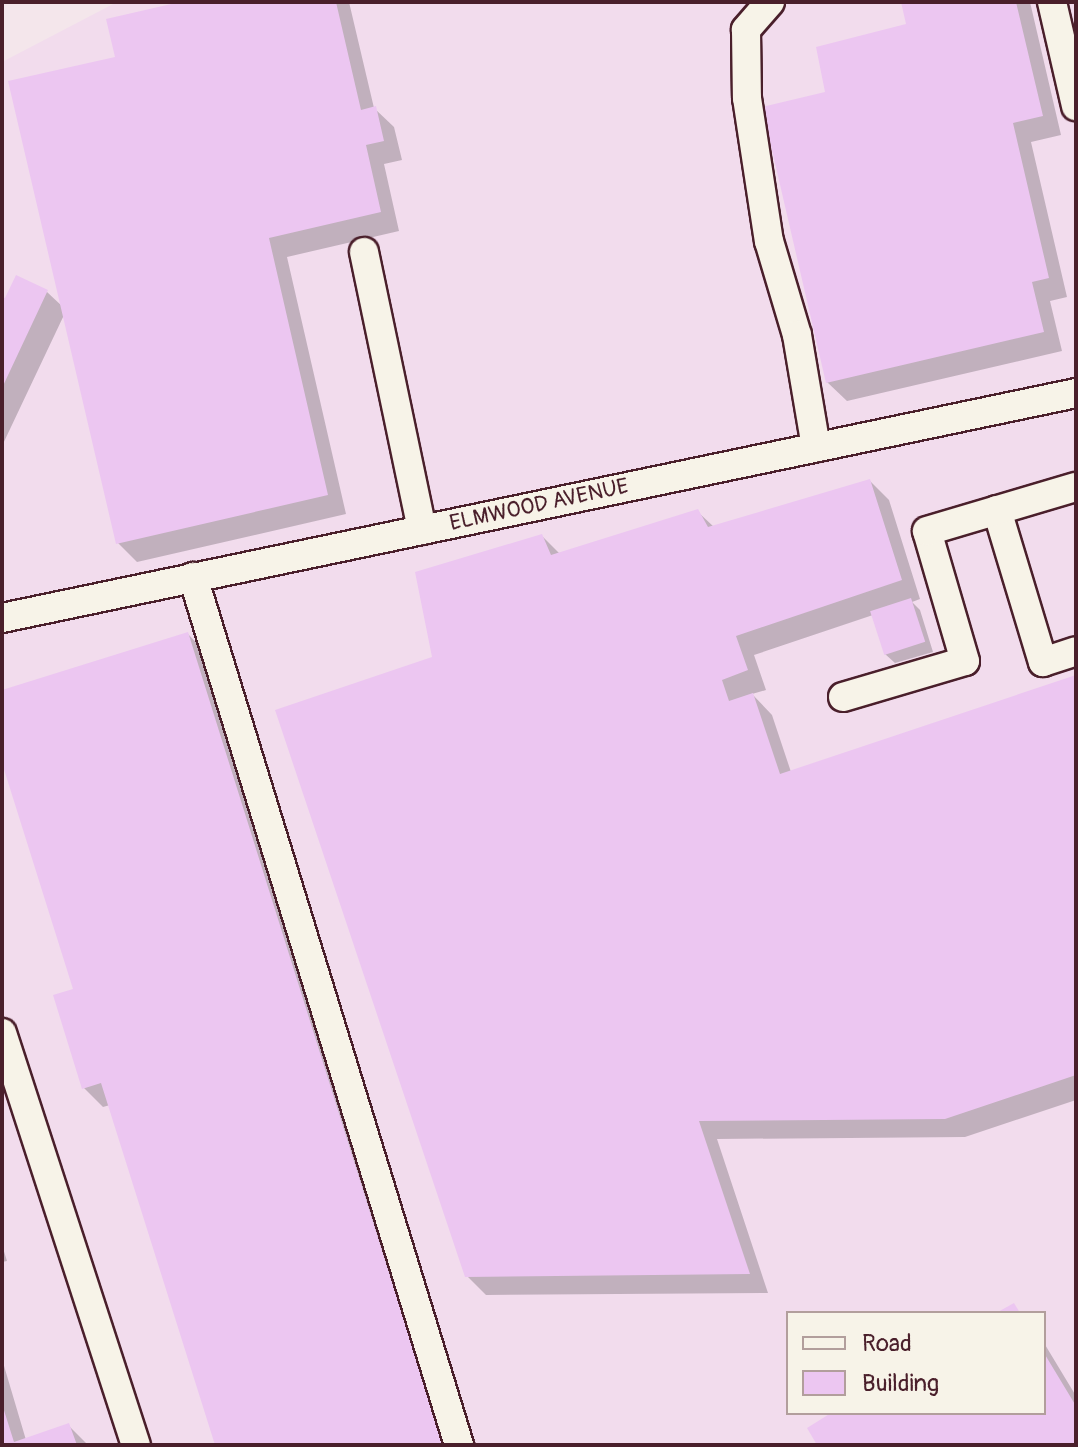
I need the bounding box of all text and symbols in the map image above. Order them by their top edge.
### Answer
street label: ELMWOOD AVENUE [447,473,631,537]
legend [786,1311,1046,1415]
text: Road [862,1329,912,1358]
text: Building [862,1369,939,1398]

